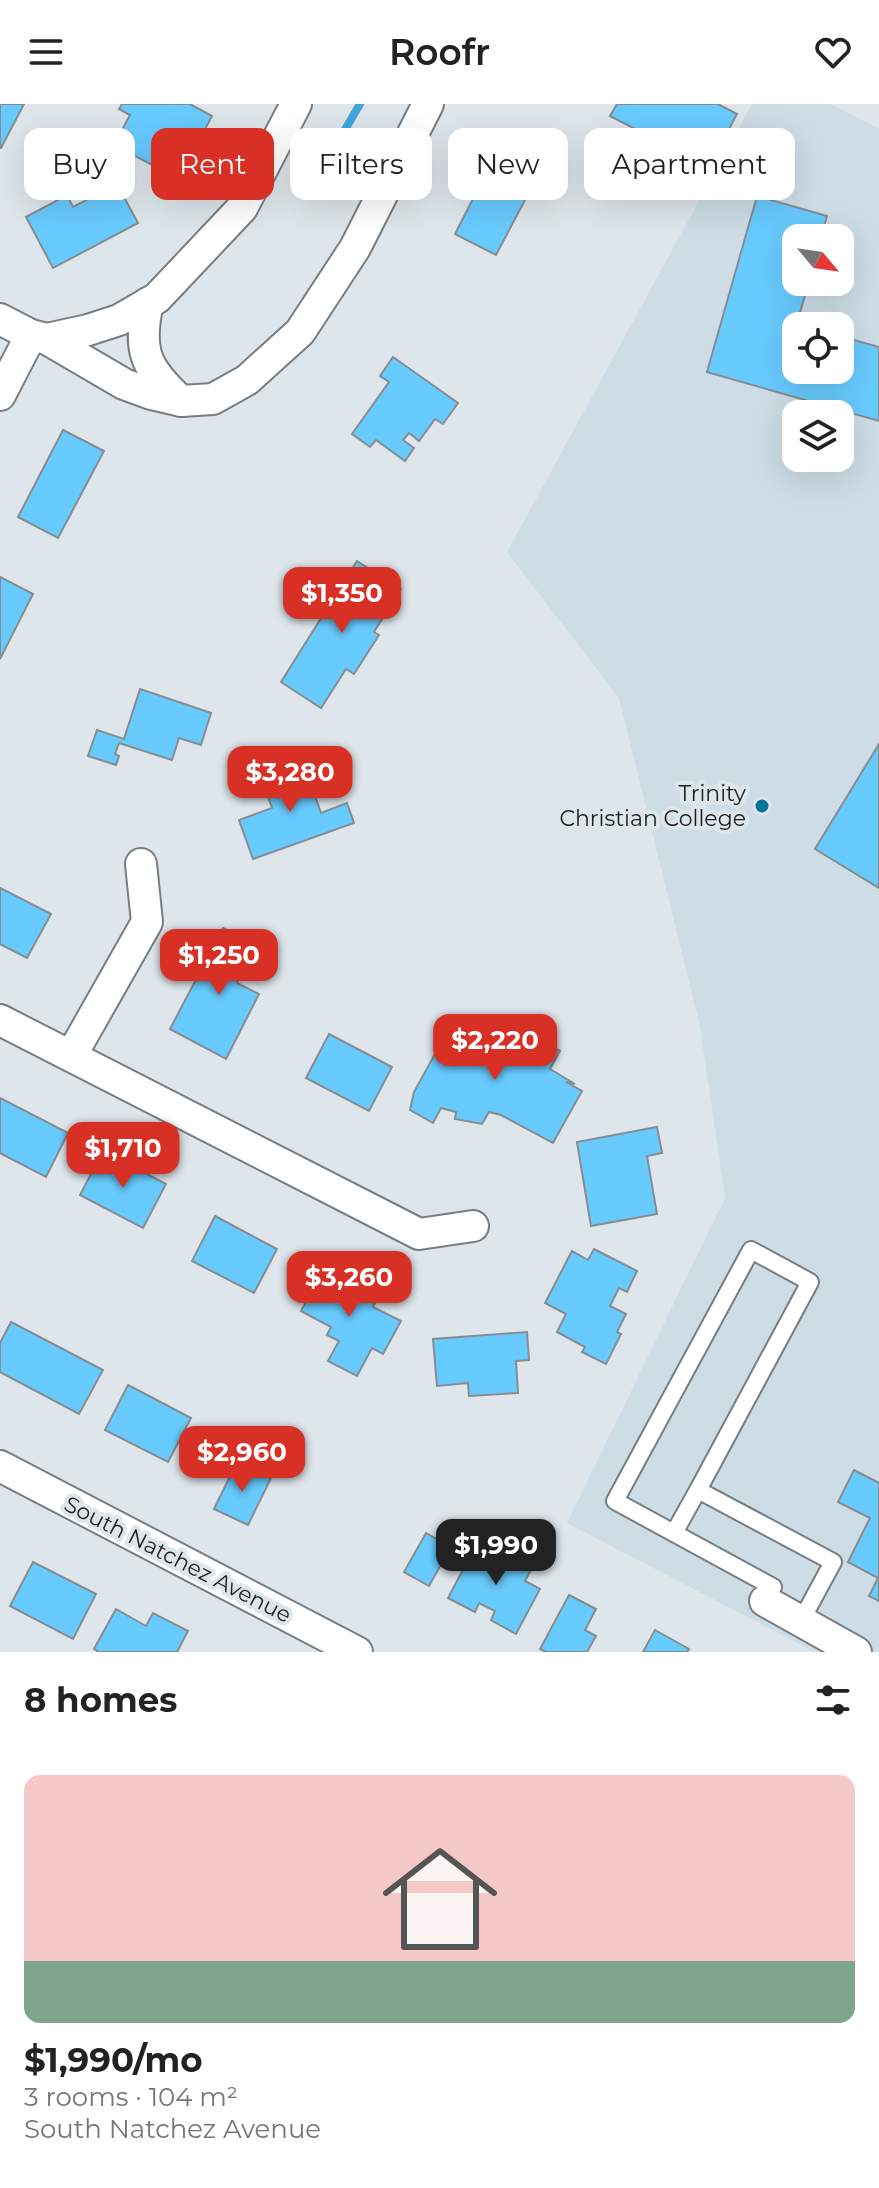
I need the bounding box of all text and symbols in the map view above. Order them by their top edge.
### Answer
icon: menu [24,30,68,74]
text: Roofr [389,30,490,74]
icon: heart [811,30,855,74]
chip: Buy [24,128,135,200]
chip: Rent [151,128,274,200]
chip: Filters [290,128,432,200]
chip: New [448,128,568,200]
chip: Apartment [584,128,795,200]
north arrow [782,224,854,296]
map controls [782,224,854,472]
button: locate [782,312,854,384]
button: layers [782,400,854,472]
pin: $1,350 [277,567,407,635]
text: $1,350 [301,577,383,609]
pin: $3,280 [225,746,355,814]
text: $3,280 [245,756,335,788]
place label: Trinity Christian College [559,780,746,832]
marker: Trinity Christian College [753,797,771,815]
pin: $1,250 [154,929,284,997]
text: $1,250 [178,939,260,971]
pin: $2,220 [430,1014,560,1082]
text: $2,220 [451,1024,539,1056]
pin: $1,710 [58,1122,188,1190]
text: $1,710 [84,1132,162,1164]
pin: $3,260 [284,1251,414,1319]
text: $3,260 [305,1261,393,1293]
pin: $2,960 [177,1426,307,1494]
text: $2,960 [197,1436,287,1468]
street label: South Natchez Avenue [60,1490,296,1629]
pin: $1,990 [431,1519,561,1587]
text: $1,990 [454,1529,538,1561]
icon: filters [811,1678,855,1722]
text: 8 homes [24,1679,177,1721]
icon: home [368,1827,512,1971]
text: $1,990/mo [24,2039,203,2081]
text: 3 rooms · 104 m² [24,2081,238,2113]
text: South Natchez Avenue [24,2113,321,2145]

